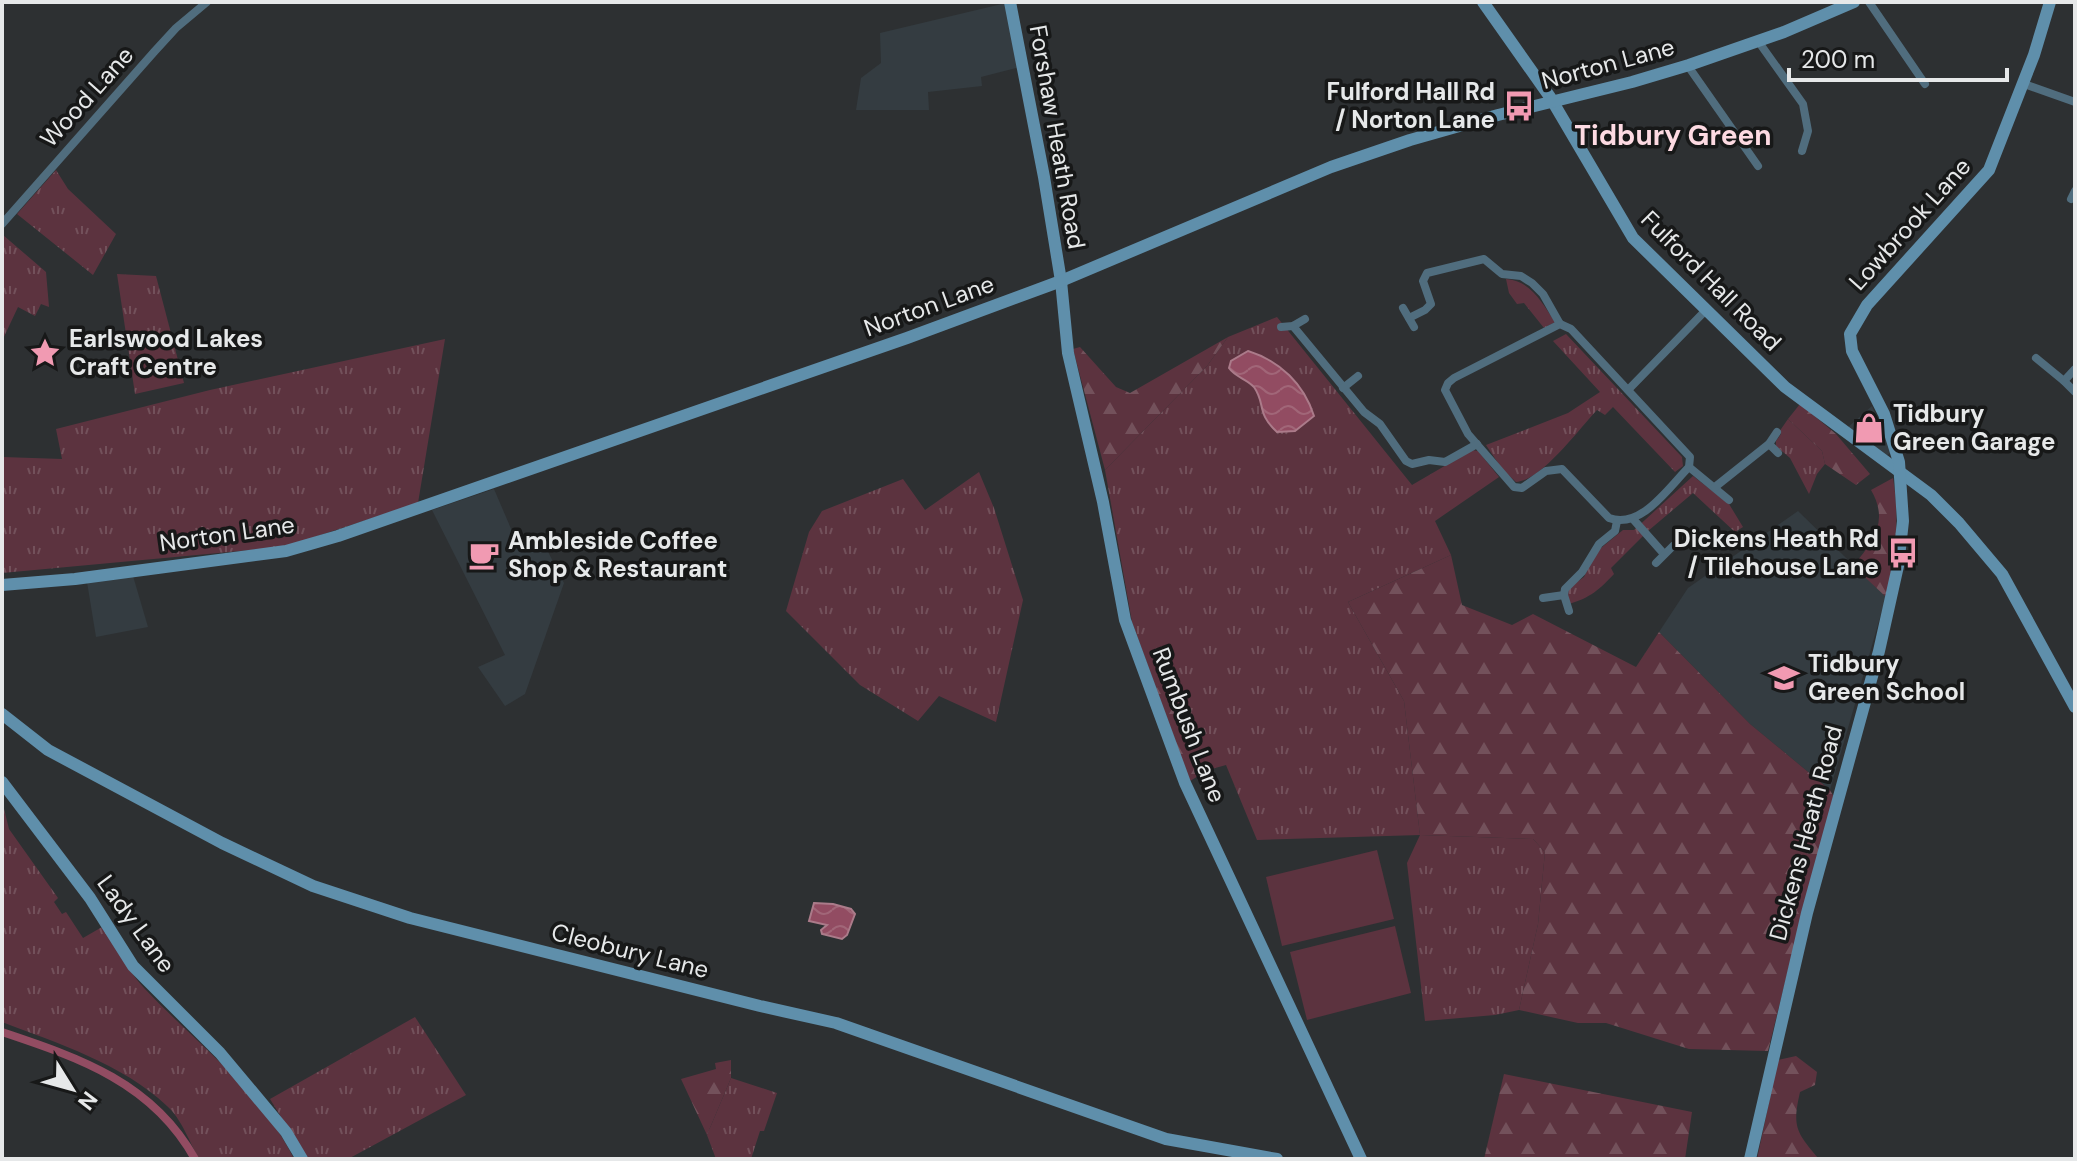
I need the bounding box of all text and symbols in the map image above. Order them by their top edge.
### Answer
street label: Forshaw Heath Road [1023,22,1092,251]
street label: Norton Lane [1538,31,1678,96]
scale bar [1789,32,2007,82]
street label: Wood Lane [33,40,140,153]
text: 200 m [1801,44,1875,75]
place label: Fulford Hall Rd / Norton Lane [1327,76,1495,135]
bus stop icon: Fulford Hall Rd / Norton Lane [1502,89,1536,123]
district label: Tidbury Green [1574,117,1772,154]
street label: Lowbrook Lane [1842,151,1977,296]
street label: Fulford Hall Road [1635,204,1788,357]
street label: Norton Lane [859,268,998,343]
place label: Earlswood Lakes Craft Centre [69,323,263,382]
place icon: Earlswood Lakes Craft Centre [28,336,62,370]
place label: Tidbury Green Garage [1893,398,2056,457]
shop icon: Tidbury Green Garage [1852,411,1886,445]
street label: Norton Lane [157,509,297,558]
place label: Dickens Heath Rd / Tilehouse Lane [1674,523,1879,582]
place label: Ambleside Coffee Shop & Restaurant [508,525,727,584]
bus stop icon: Dickens Heath Rd / Tilehouse Lane [1886,536,1920,570]
cafe icon: Ambleside Coffee Shop & Restaurant [467,538,501,572]
street label: Rumbush Lane [1146,643,1233,807]
place label: Tidbury Green School [1808,648,1965,707]
school or university icon: Tidbury Green School [1767,661,1801,695]
street label: Dickens Heath Road [1762,722,1849,944]
street label: Lady Lane [90,869,182,979]
street label: Cleobury Lane [548,916,712,985]
north arrow [32,1049,112,1129]
text: N [71,1086,104,1116]

